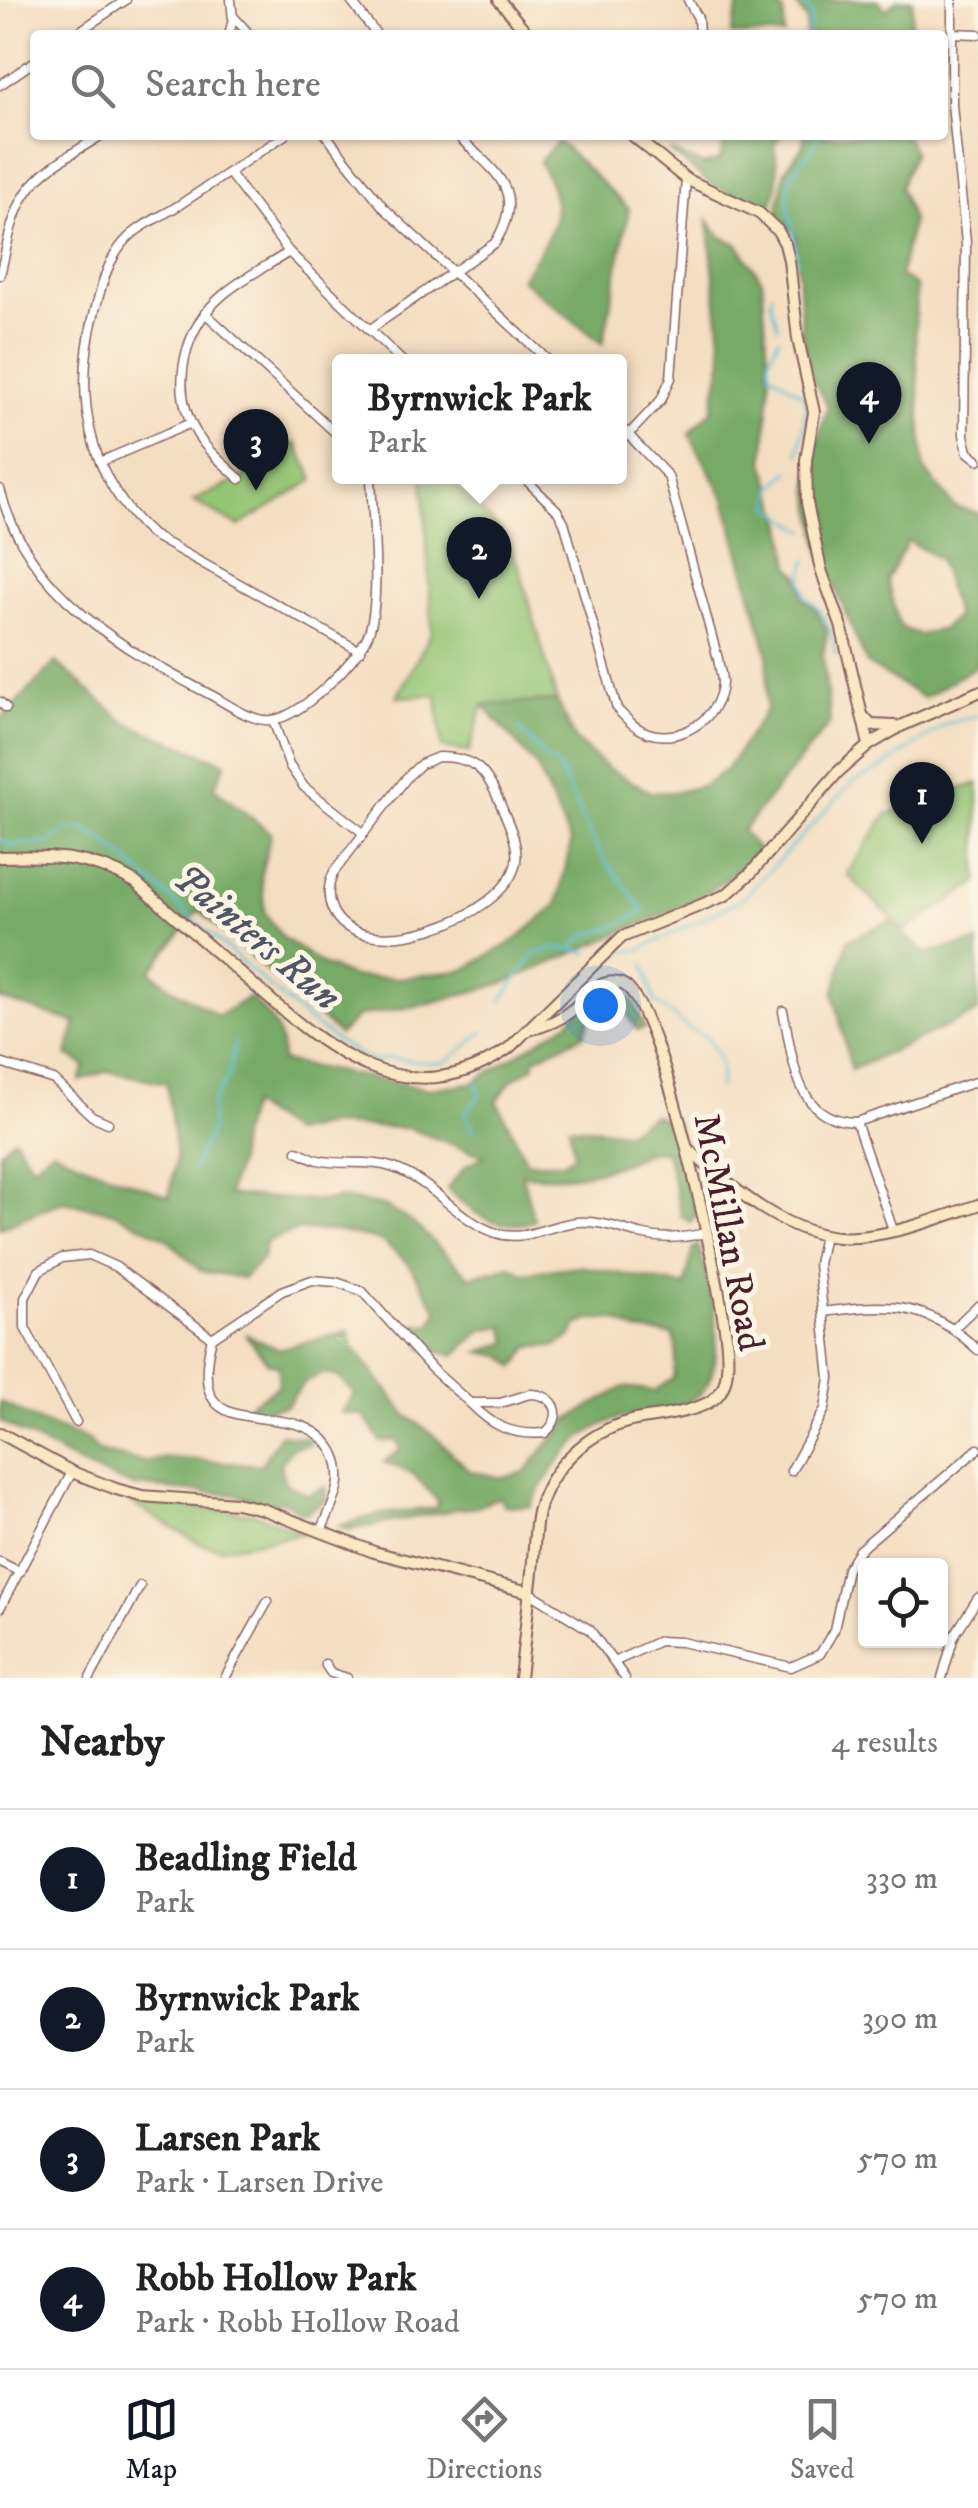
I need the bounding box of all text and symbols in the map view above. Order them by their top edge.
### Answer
search box [30,30,948,140]
icon: search [65,58,120,113]
text: Search here [145,61,321,109]
popup [332,354,627,484]
pin: 4 [836,362,902,444]
text: Byrnwick Park [367,375,592,423]
pin: 3 [224,408,288,491]
text: Park [367,423,427,463]
pin: 2 [446,516,512,599]
pin: 1 [890,762,954,844]
water label: Painters Run [162,854,350,1023]
your location [575,980,626,1031]
street label: McMillan Road [682,1110,775,1355]
map controls [858,1558,948,1648]
button: locate [858,1558,948,1648]
text: Nearby [40,1717,164,1769]
text: 4 results [831,1723,938,1763]
text: Beadling Field [135,1835,357,1883]
text: 1 [67,1859,78,1899]
text: 330 m [866,1859,938,1899]
text: Park [135,1883,195,1923]
text: Byrnwick Park [135,1975,359,2023]
text: 2 [65,1999,80,2039]
text: 390 m [862,1999,938,2039]
text: Park [135,2023,195,2063]
text: Larsen Park [135,2115,320,2163]
text: 3 [67,2139,78,2179]
text: 570 m [857,2139,938,2179]
text: Park · Larsen Drive [135,2163,384,2203]
text: Robb Hollow Park [135,2255,417,2303]
text: 4 [63,2279,82,2319]
text: 570 m [857,2279,938,2319]
text: Park · Robb Hollow Road [135,2303,460,2343]
tab: Map [124,2392,179,2487]
tab: Directions [426,2392,542,2487]
tab: Saved [790,2392,854,2487]

